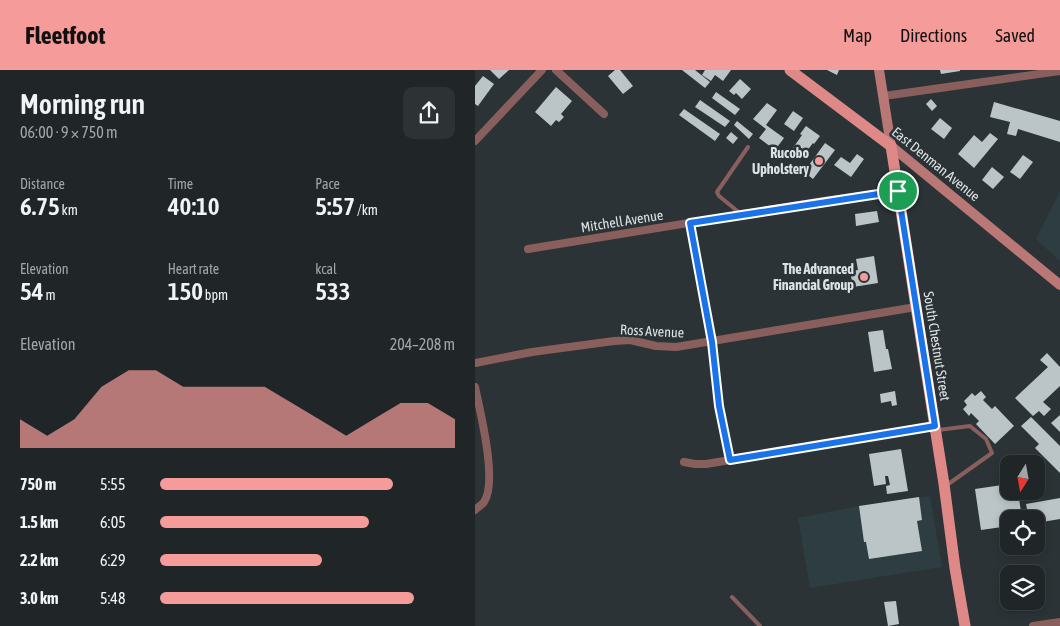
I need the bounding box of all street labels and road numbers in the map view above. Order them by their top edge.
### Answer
street label: East Denman Avenue [889,124,983,204]
street label: Mitchell Avenue [580,207,664,235]
street label: South Chestnut Street [920,290,954,402]
street label: Ross Avenue [620,321,684,341]

